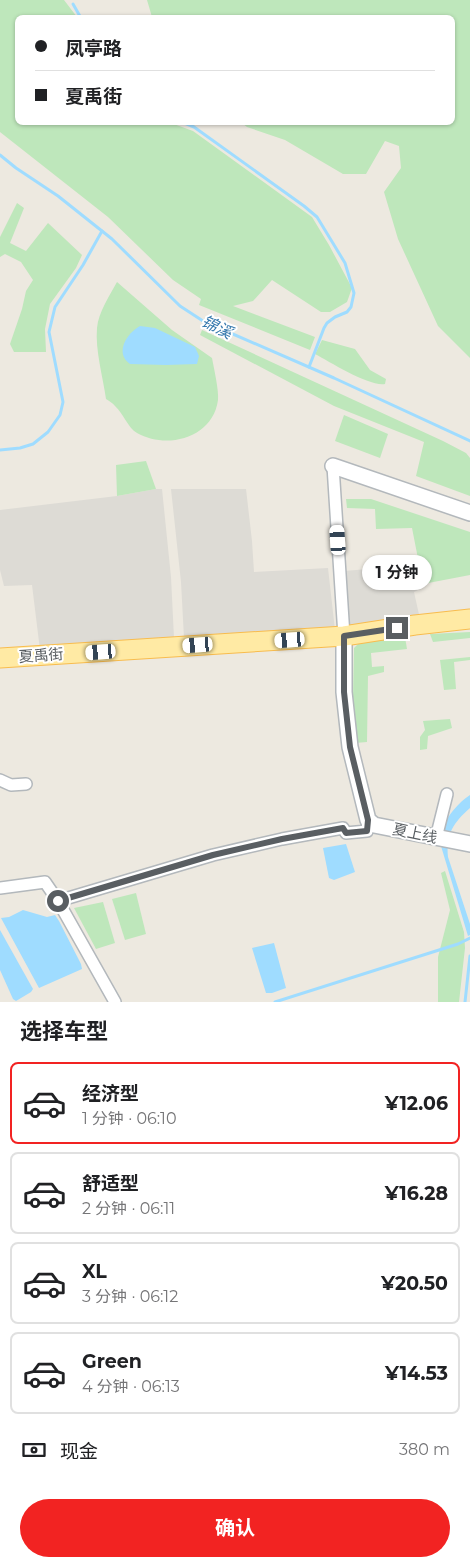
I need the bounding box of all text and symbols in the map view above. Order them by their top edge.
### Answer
text: 凤亭路 [65,37,122,60]
text: 夏禹街 [65,85,122,108]
water label: 锦溪 [198,311,237,343]
car [329,525,346,555]
callout: 1 分钟 [362,556,432,590]
text: 1 分钟 [376,563,418,582]
route end [386,617,408,639]
car [274,631,305,649]
car [182,636,213,654]
car [85,643,116,661]
street label: 夏禹街 [18,644,64,666]
street label: 夏上线 [391,819,439,847]
route start [47,890,69,912]
text: 选择车型 [20,1018,108,1045]
icon: car [22,1081,67,1126]
text: 经济型 [82,1082,139,1105]
text: ¥12.06 [385,1092,448,1115]
text: 1 分钟 · 06:10 [82,1109,176,1128]
icon: car [22,1171,67,1216]
text: 舒适型 [82,1172,139,1195]
text: ¥16.28 [385,1182,448,1205]
text: 2 分钟 · 06:11 [82,1199,175,1218]
text: XL [82,1260,107,1283]
icon: car [22,1261,67,1306]
text: ¥20.50 [381,1272,448,1295]
text: 3 分钟 · 06:12 [82,1287,178,1306]
text: Green [82,1350,142,1373]
icon: car [22,1351,67,1396]
text: ¥14.53 [385,1362,448,1385]
text: 4 分钟 · 06:13 [82,1377,180,1396]
icon: cash [20,1436,48,1464]
text: 现金 [60,1440,98,1463]
text: 380 m [399,1440,450,1459]
button: 确认 [20,1499,450,1557]

